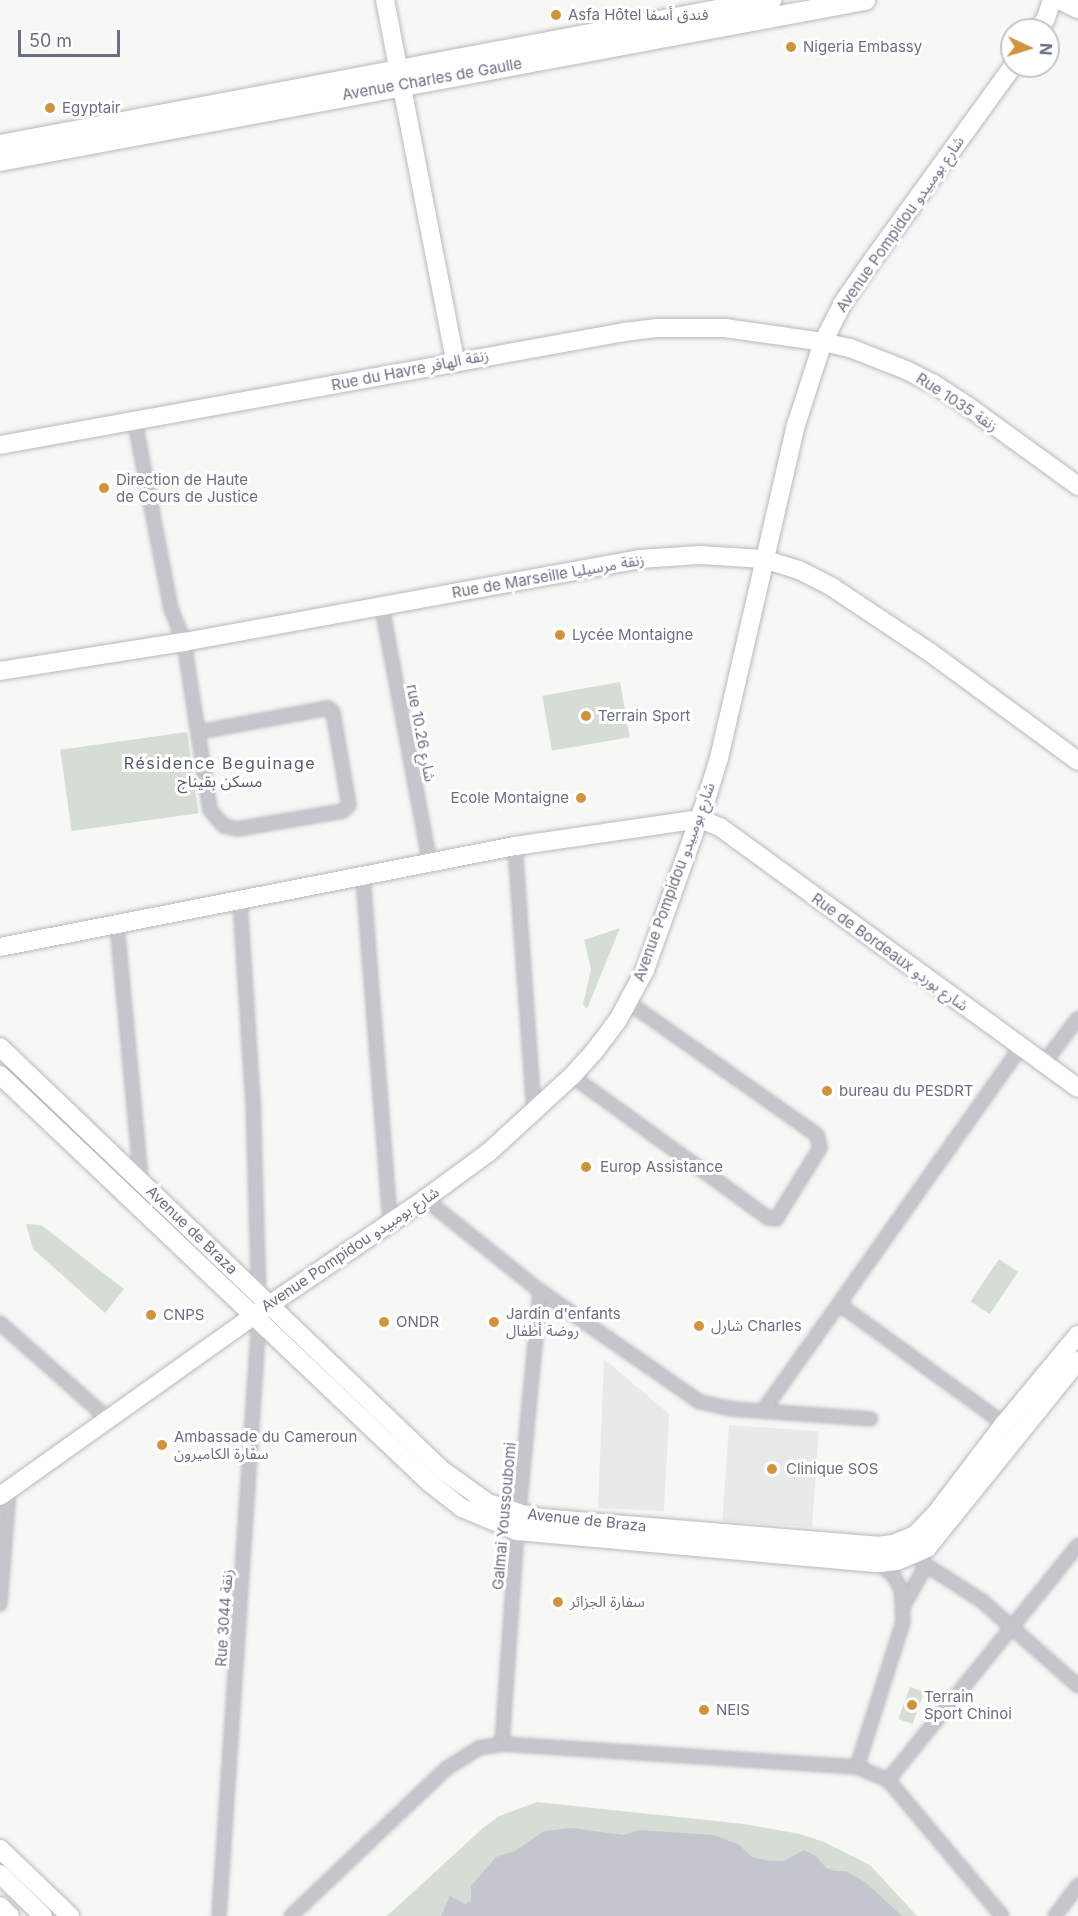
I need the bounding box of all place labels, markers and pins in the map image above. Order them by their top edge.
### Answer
place label: Asfa Hôtel فندق أسفا [568,6,708,24]
marker: Asfa Hôtel فندق أسفا [549,8,563,22]
place label: Nigeria Embassy [803,38,922,56]
marker: Nigeria Embassy [784,40,798,54]
place label: Egyptair [62,99,121,117]
marker: Egyptair [43,101,57,115]
place label: Direction de Haute de Cours de Justice [116,470,258,505]
marker: Direction de Haute de Cours de Justice [97,481,111,495]
place label: Lycée Montaigne [572,626,693,644]
marker: Lycée Montaigne [553,628,567,642]
place label: Terrain Sport [598,707,691,725]
marker: Terrain Sport [579,709,593,723]
place label: Ecole Montaigne [451,789,569,807]
marker: Ecole Montaigne [574,791,588,805]
place label: bureau du PESDRT [839,1082,974,1100]
marker: bureau du PESDRT [820,1084,834,1098]
marker: Europ Assistance [577,1158,595,1176]
place label: Europ Assistance [600,1158,723,1176]
place label: Jardin d'enfants روضة أطفال [506,1304,621,1339]
place label: CNPS [163,1306,204,1324]
marker: CNPS [144,1308,158,1322]
place label: ONDR [396,1313,439,1331]
marker: ONDR [377,1315,391,1329]
marker: Jardin d'enfants روضة أطفال [487,1315,501,1329]
place label: شارل Charles [711,1317,802,1335]
marker: شارل Charles [692,1319,706,1333]
place label: Ambassade du Cameroun سفارة الكاميرون [174,1427,357,1462]
marker: Ambassade du Cameroun سفارة الكاميرون [155,1438,169,1452]
marker: Clinique SOS [763,1460,781,1478]
place label: Clinique SOS [786,1460,878,1478]
place label: سفارة الجزائر [570,1593,645,1611]
marker: سفارة الجزائر [551,1595,565,1609]
place label: Terrain Sport Chinoi [924,1687,1012,1722]
marker: Terrain Sport Chinoi [905,1698,919,1712]
place label: NEIS [716,1701,750,1719]
marker: NEIS [697,1703,711,1717]

